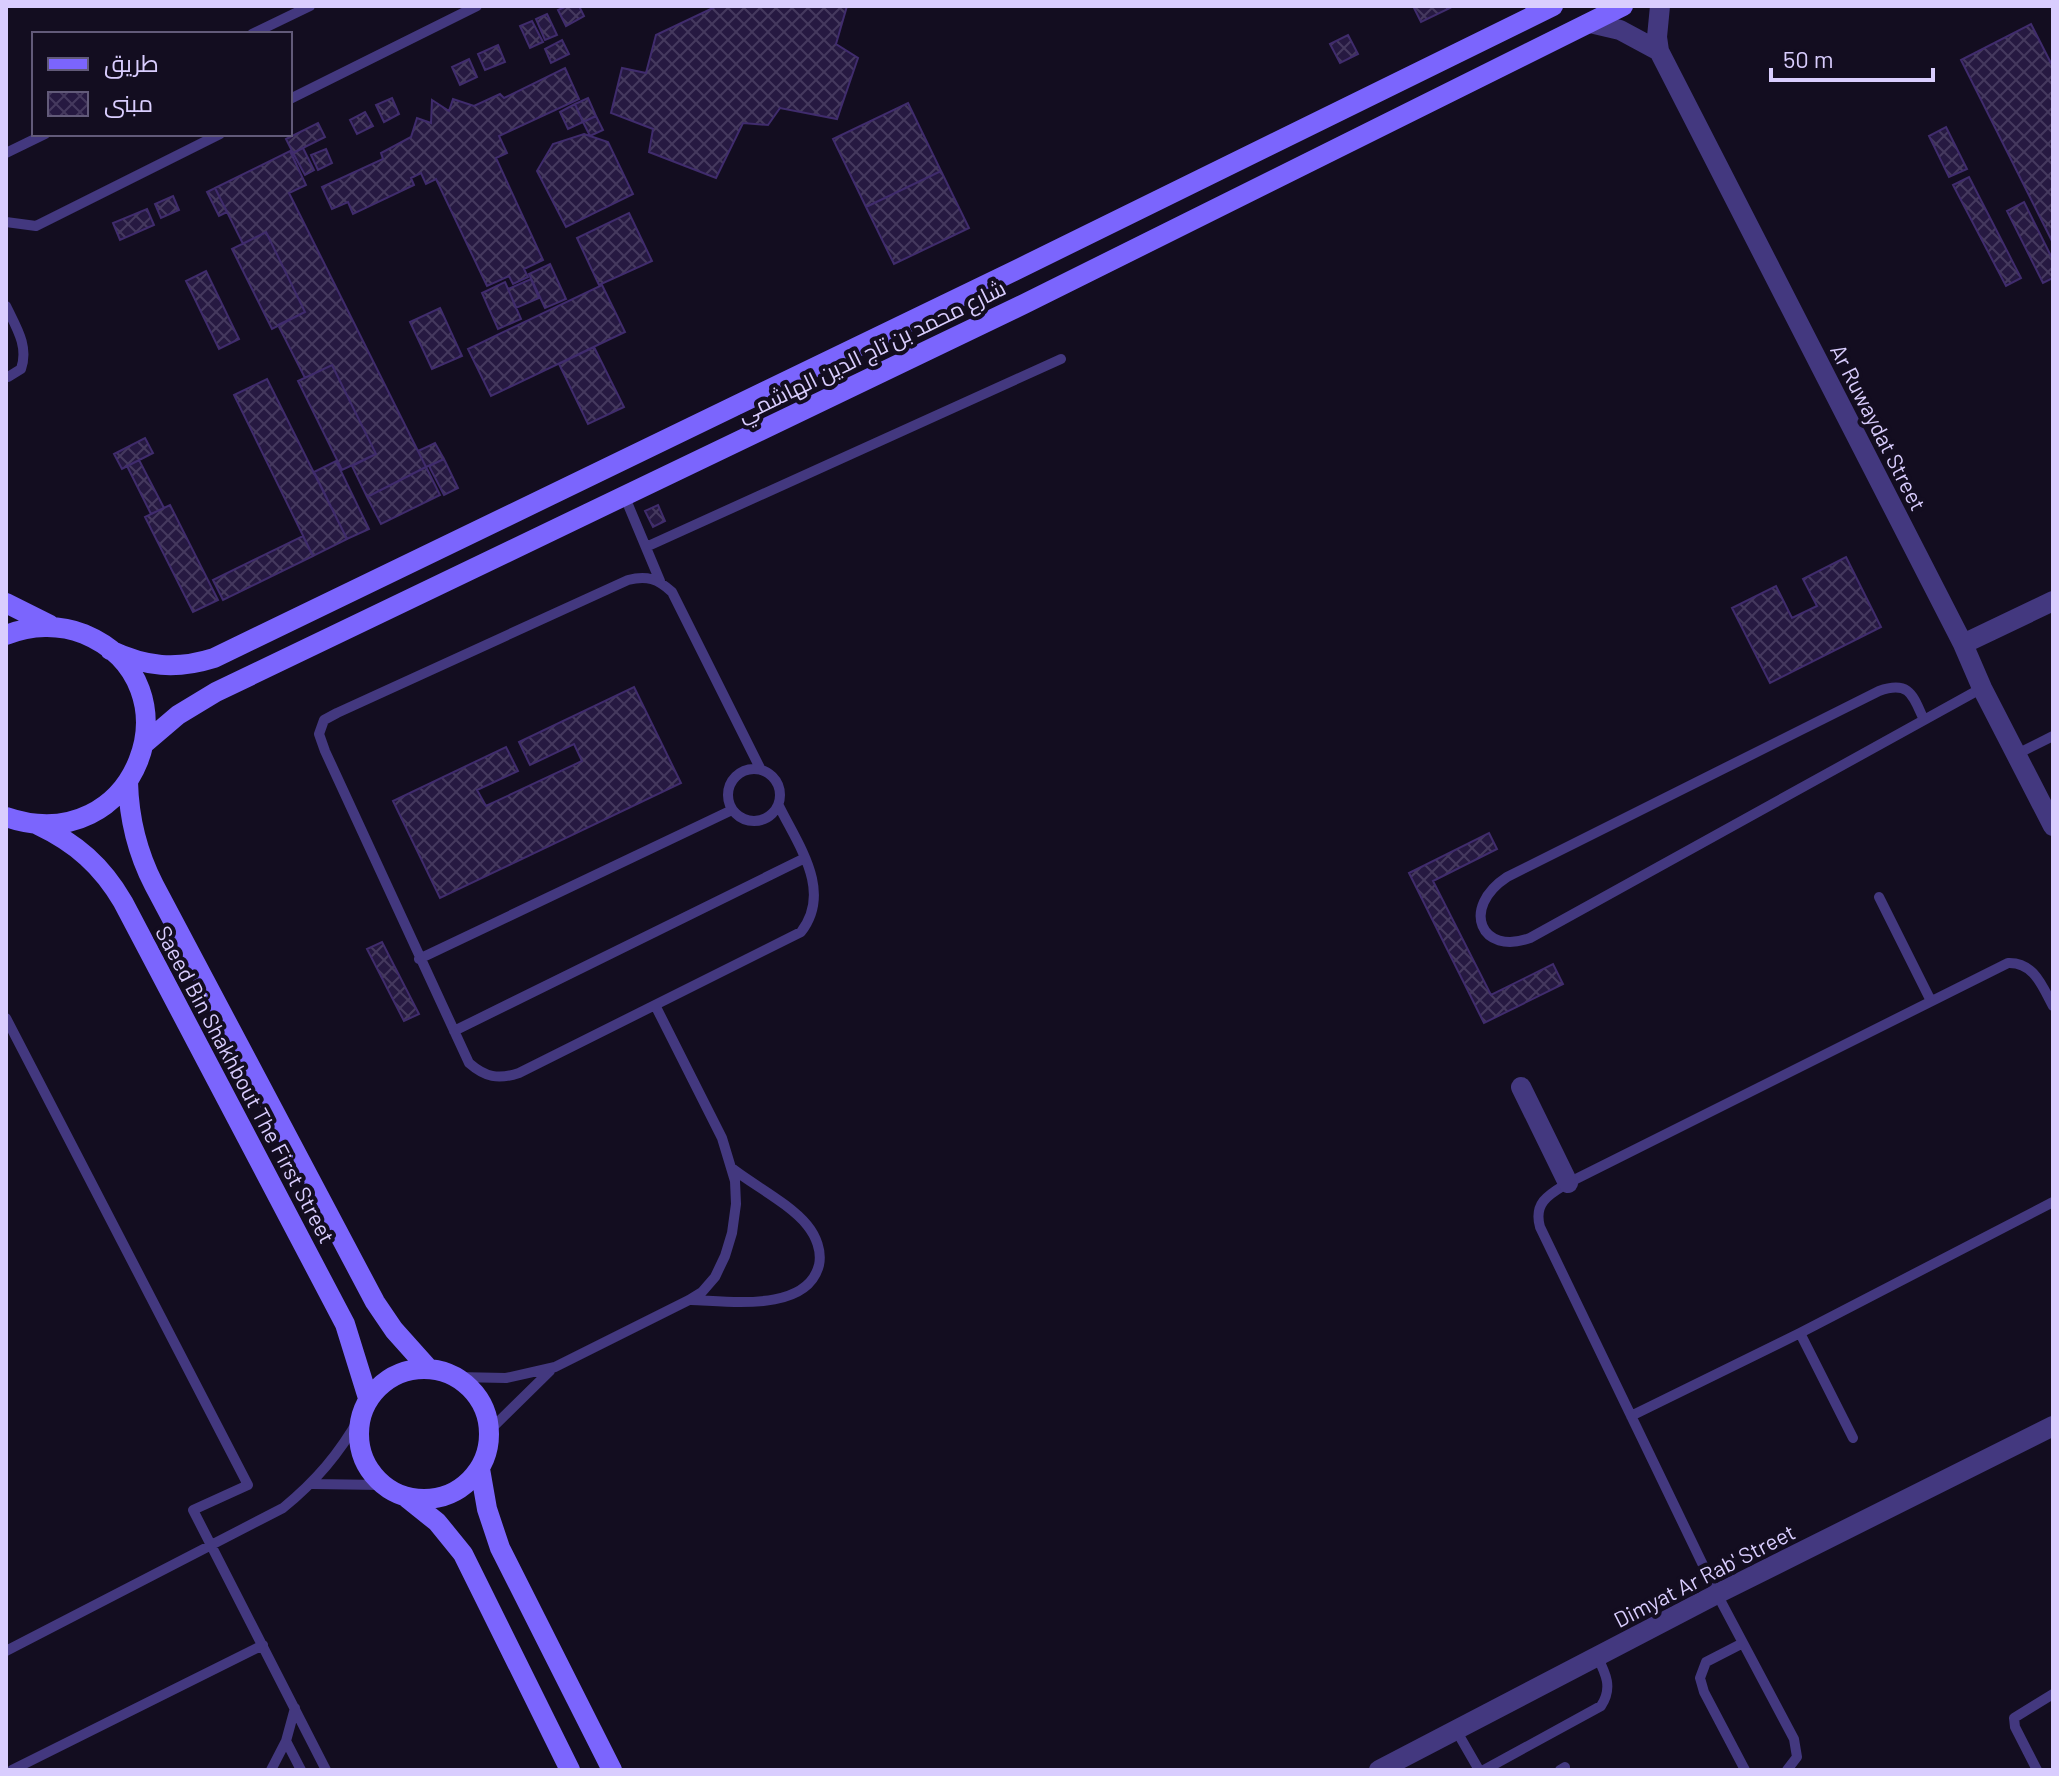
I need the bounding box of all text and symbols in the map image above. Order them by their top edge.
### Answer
legend [32,32,292,136]
scale bar [1771,32,1933,82]
text: 50 m [1783,44,1834,73]
text: طريق [104,48,159,79]
text: مبنى [104,88,153,118]
street label: شارع محمد بن تاج الدين الهاشمي [733,274,1012,431]
street label: Ar Ruwaydat Street [1826,340,1932,514]
street label: Saeed Bin Shakhbout The First Street [151,921,341,1247]
street label: Dimyat Ar Rab' Street [1609,1518,1799,1632]

